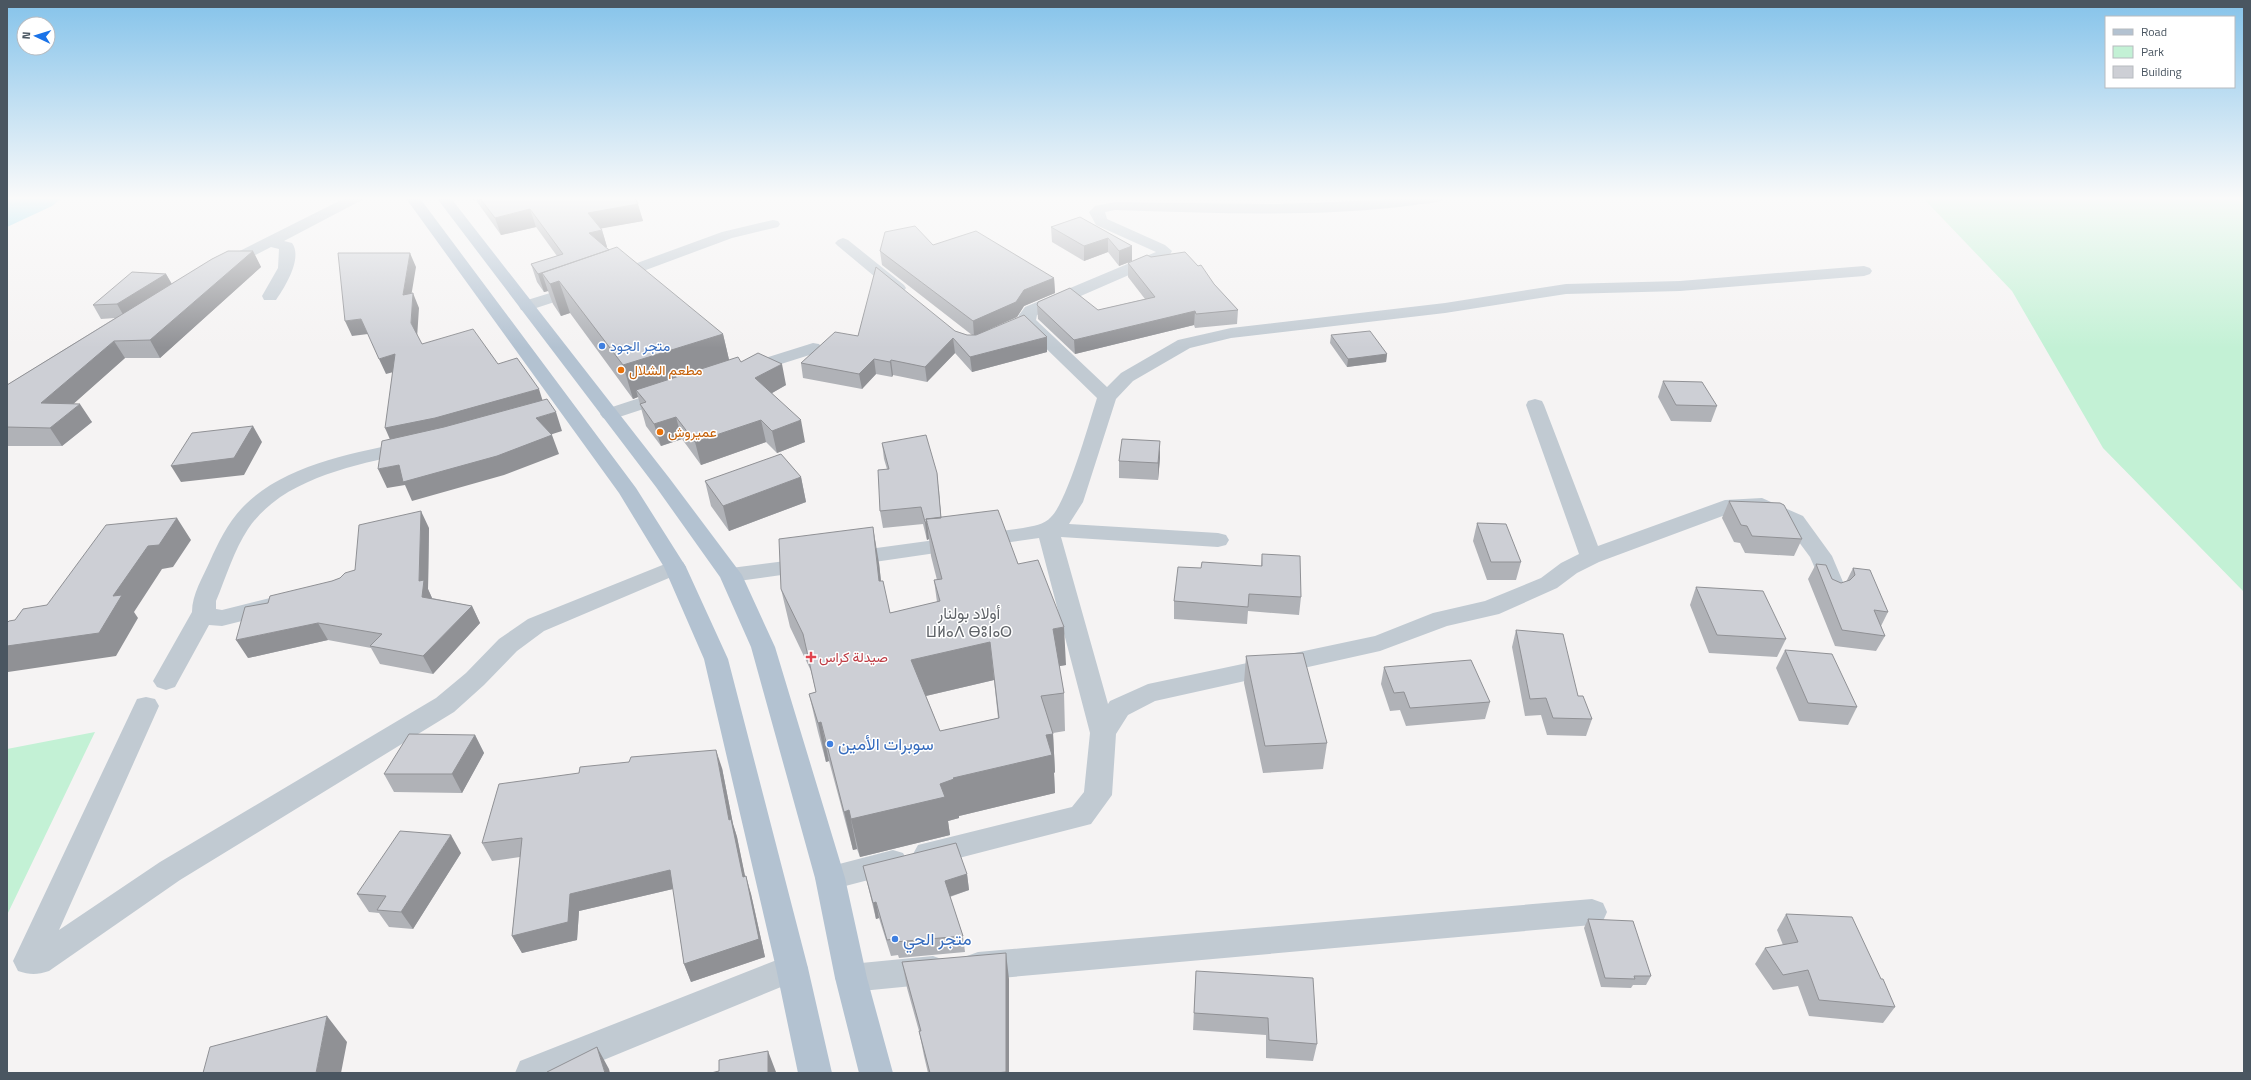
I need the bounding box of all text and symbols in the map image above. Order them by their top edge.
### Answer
north arrow [16,16,56,56]
legend [2105,16,2235,88]
text: Road [2141,22,2167,41]
text: N [18,31,34,40]
text: Park [2141,42,2164,61]
text: Building [2141,62,2182,81]
place label: متجر الجود [610,335,670,356]
marker: متجر الجود [597,341,607,351]
place label: مطعم الشلال [629,359,702,380]
marker: مطعم الشلال [616,365,626,375]
place label: عميروش [668,421,717,442]
marker: عميروش [655,427,665,437]
district label: أولاد بولنار ⵡⵍⴰⴷ ⴱⵓⵏⴰⵔ [926,601,1012,643]
place label: صيدلة كراس [819,646,888,667]
marker: صيدلة كراس [806,652,816,662]
place label: سوبرات الأمين [838,731,934,757]
marker: سوبرات الأمين [825,739,835,749]
place label: متجر الحي [903,926,972,953]
marker: متجر الحي [890,934,900,944]

